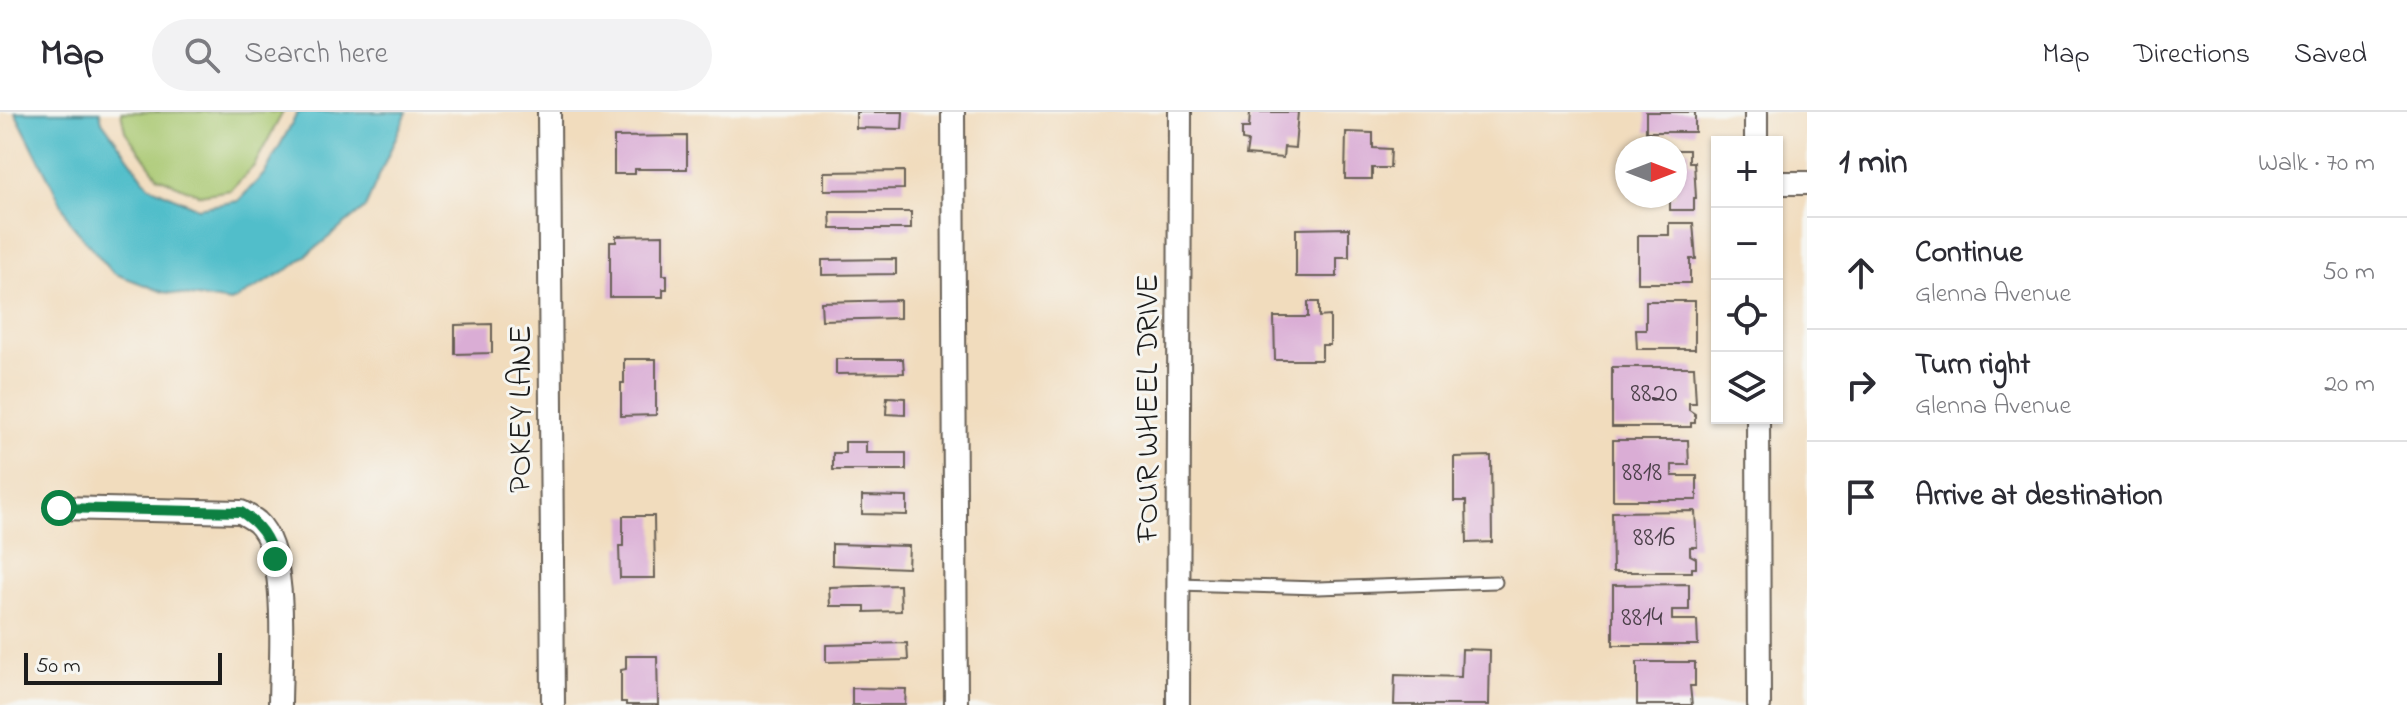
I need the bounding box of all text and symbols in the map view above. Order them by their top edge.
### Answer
search box [152,19,712,91]
text: Map [40,27,104,83]
icon: search [180,33,224,77]
text: Search here [244,33,388,77]
text: Map [2042,35,2090,76]
text: Directions [2134,35,2250,76]
text: Saved [2294,35,2367,76]
north arrow [1615,136,1687,208]
map controls [1711,136,1783,424]
button: + [1711,136,1783,208]
text: 1 min [1839,139,1908,189]
text: Walk · 70 m [2258,145,2375,183]
button: − [1711,208,1783,280]
text: Continue [1915,232,2023,276]
icon: ahead [1839,251,1883,295]
text: 50 m [2322,254,2375,292]
street label: FOUR WHEEL DRIVE [1126,274,1173,543]
text: Glenna Avenue [1915,276,2071,314]
button: locate [1711,280,1783,352]
street label: POKEY LANE [499,325,546,493]
text: Turn right [1915,344,2030,388]
button: layers [1711,352,1783,424]
icon: right [1839,363,1883,407]
text: 20 m [2324,366,2375,404]
house number: 8820 [1630,374,1678,415]
text: Glenna Avenue [1915,388,2071,426]
house number: 8818 [1622,453,1662,494]
icon: arrive [1839,475,1883,519]
text: Arrive at destination [1915,475,2163,519]
route start [41,490,77,526]
house number: 8816 [1633,518,1675,559]
route end [257,541,293,577]
house number: 8814 [1621,598,1663,639]
scale bar [24,649,222,685]
text: 50 m [36,651,81,683]

